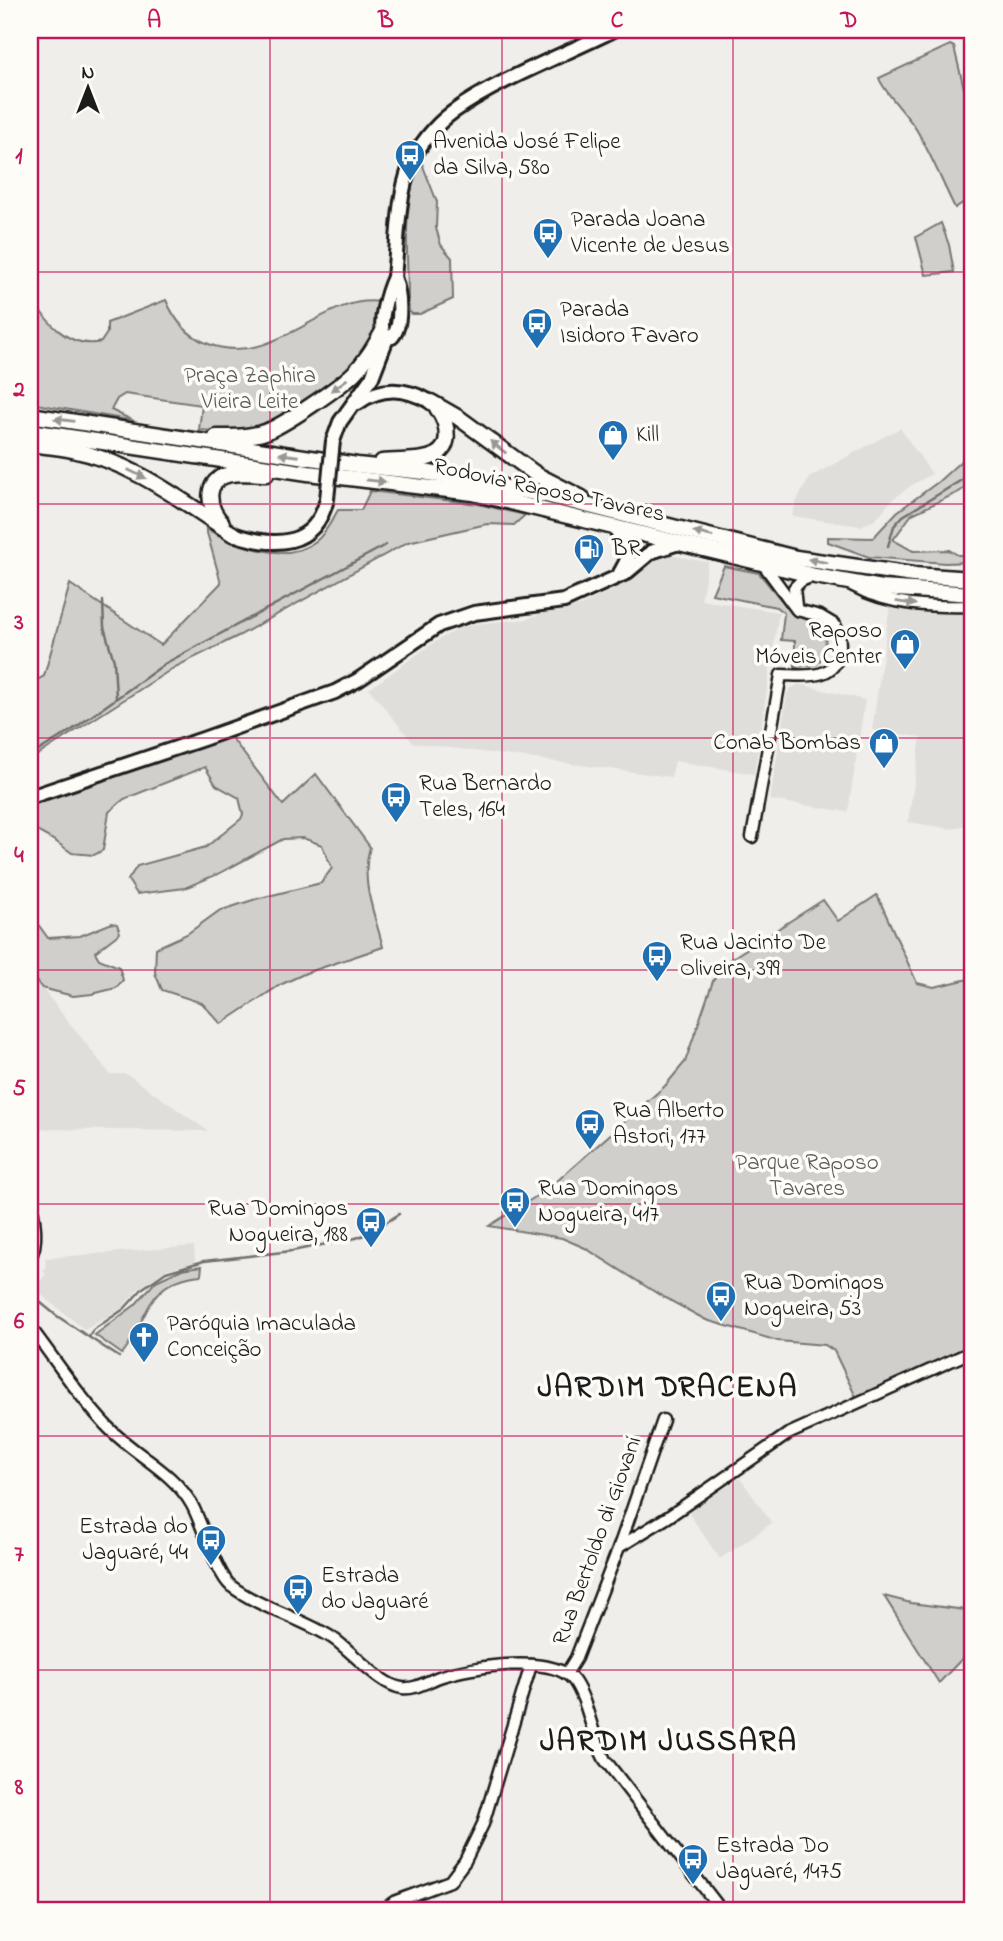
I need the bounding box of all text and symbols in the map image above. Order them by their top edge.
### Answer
text: A [147,5,161,38]
text: B [377,5,394,38]
text: C [611,5,624,38]
text: D [840,5,857,38]
north arrow [52,52,122,122]
text: N [82,60,95,87]
place label: Avenida José Felipe da Silva, 580 [433,126,621,185]
bus stop icon: Avenida José Felipe da Silva, 580 [393,138,427,182]
text: 1 [15,141,23,174]
place label: Parada Joana Vicente de Jesus [570,204,730,263]
bus stop icon: Parada Joana Vicente de Jesus [531,216,565,260]
place label: Parada Isidoro Favaro [560,294,699,353]
bus stop icon: Parada Isidoro Favaro [520,306,554,350]
park label: Praça Zaphira Vieira Leite [184,360,316,419]
text: 2 [12,374,25,407]
one-way arrow [330,377,348,391]
one-way arrow [53,414,75,425]
shop icon: Kill [596,418,630,462]
place label: Kill [636,419,659,452]
one-way arrow [489,440,507,455]
one-way arrow [278,449,300,460]
street label: Rodovia Raposo Tavares [430,450,668,532]
one-way arrow [127,468,147,479]
one-way arrow [365,476,387,487]
one-way arrow [692,528,714,539]
fuel station icon: BR [572,532,606,576]
place label: BR [611,533,640,566]
one-way arrow [807,556,829,567]
one-way arrow [895,597,917,608]
text: 3 [13,607,24,640]
place label: Raposo Móveis Center [755,615,883,674]
shop icon: Raposo Móveis Center [888,627,922,671]
shop icon: Conab Bombas [867,726,901,770]
place label: Conab Bombas [713,727,861,760]
place label: Rua Bernardo Teles, 164 [419,768,552,827]
bus stop icon: Rua Bernardo Teles, 164 [379,780,413,824]
text: 4 [14,840,24,873]
place label: Rua Jacinto De Oliveira, 399 [680,927,827,986]
bus stop icon: Rua Jacinto De Oliveira, 399 [640,939,674,983]
text: 5 [12,1073,26,1106]
place label: Rua Alberto Astori, 177 [613,1095,724,1154]
bus stop icon: Rua Alberto Astori, 177 [573,1107,607,1151]
park label: Parque Raposo Tavares [735,1147,879,1206]
place label: Rua Domingos Nogueira, 417 [538,1173,678,1233]
bus stop icon: Rua Domingos Nogueira, 417 [498,1185,532,1229]
place label: Rua Domingos Nogueira, 188 [208,1193,348,1253]
bus stop icon: Rua Domingos Nogueira, 188 [354,1205,388,1249]
place label: Rua Domingos Nogueira, 53 [744,1267,884,1327]
bus stop icon: Rua Domingos Nogueira, 53 [704,1279,738,1323]
text: 6 [14,1306,25,1339]
place label: Paróquia Imaculada Conceição [167,1308,356,1367]
church icon: Paróquia Imaculada Conceição [127,1320,161,1364]
district label: JARDIM DRACENA [537,1367,799,1411]
street label: Rua Bertoldo di Giovani [545,1432,651,1650]
place label: Estrada do Jaguaré, 44 [79,1511,189,1571]
bus stop icon: Estrada do Jaguaré, 44 [194,1523,228,1567]
text: 7 [14,1539,24,1572]
place label: Estrada do Jaguaré [321,1560,429,1620]
bus stop icon: Estrada do Jaguaré [281,1572,315,1616]
district label: JARDIM JUSSARA [540,1721,798,1765]
text: 8 [14,1772,24,1805]
place label: Estrada Do Jaguaré, 1475 [716,1830,842,1890]
bus stop icon: Estrada Do Jaguaré, 1475 [676,1842,710,1886]

